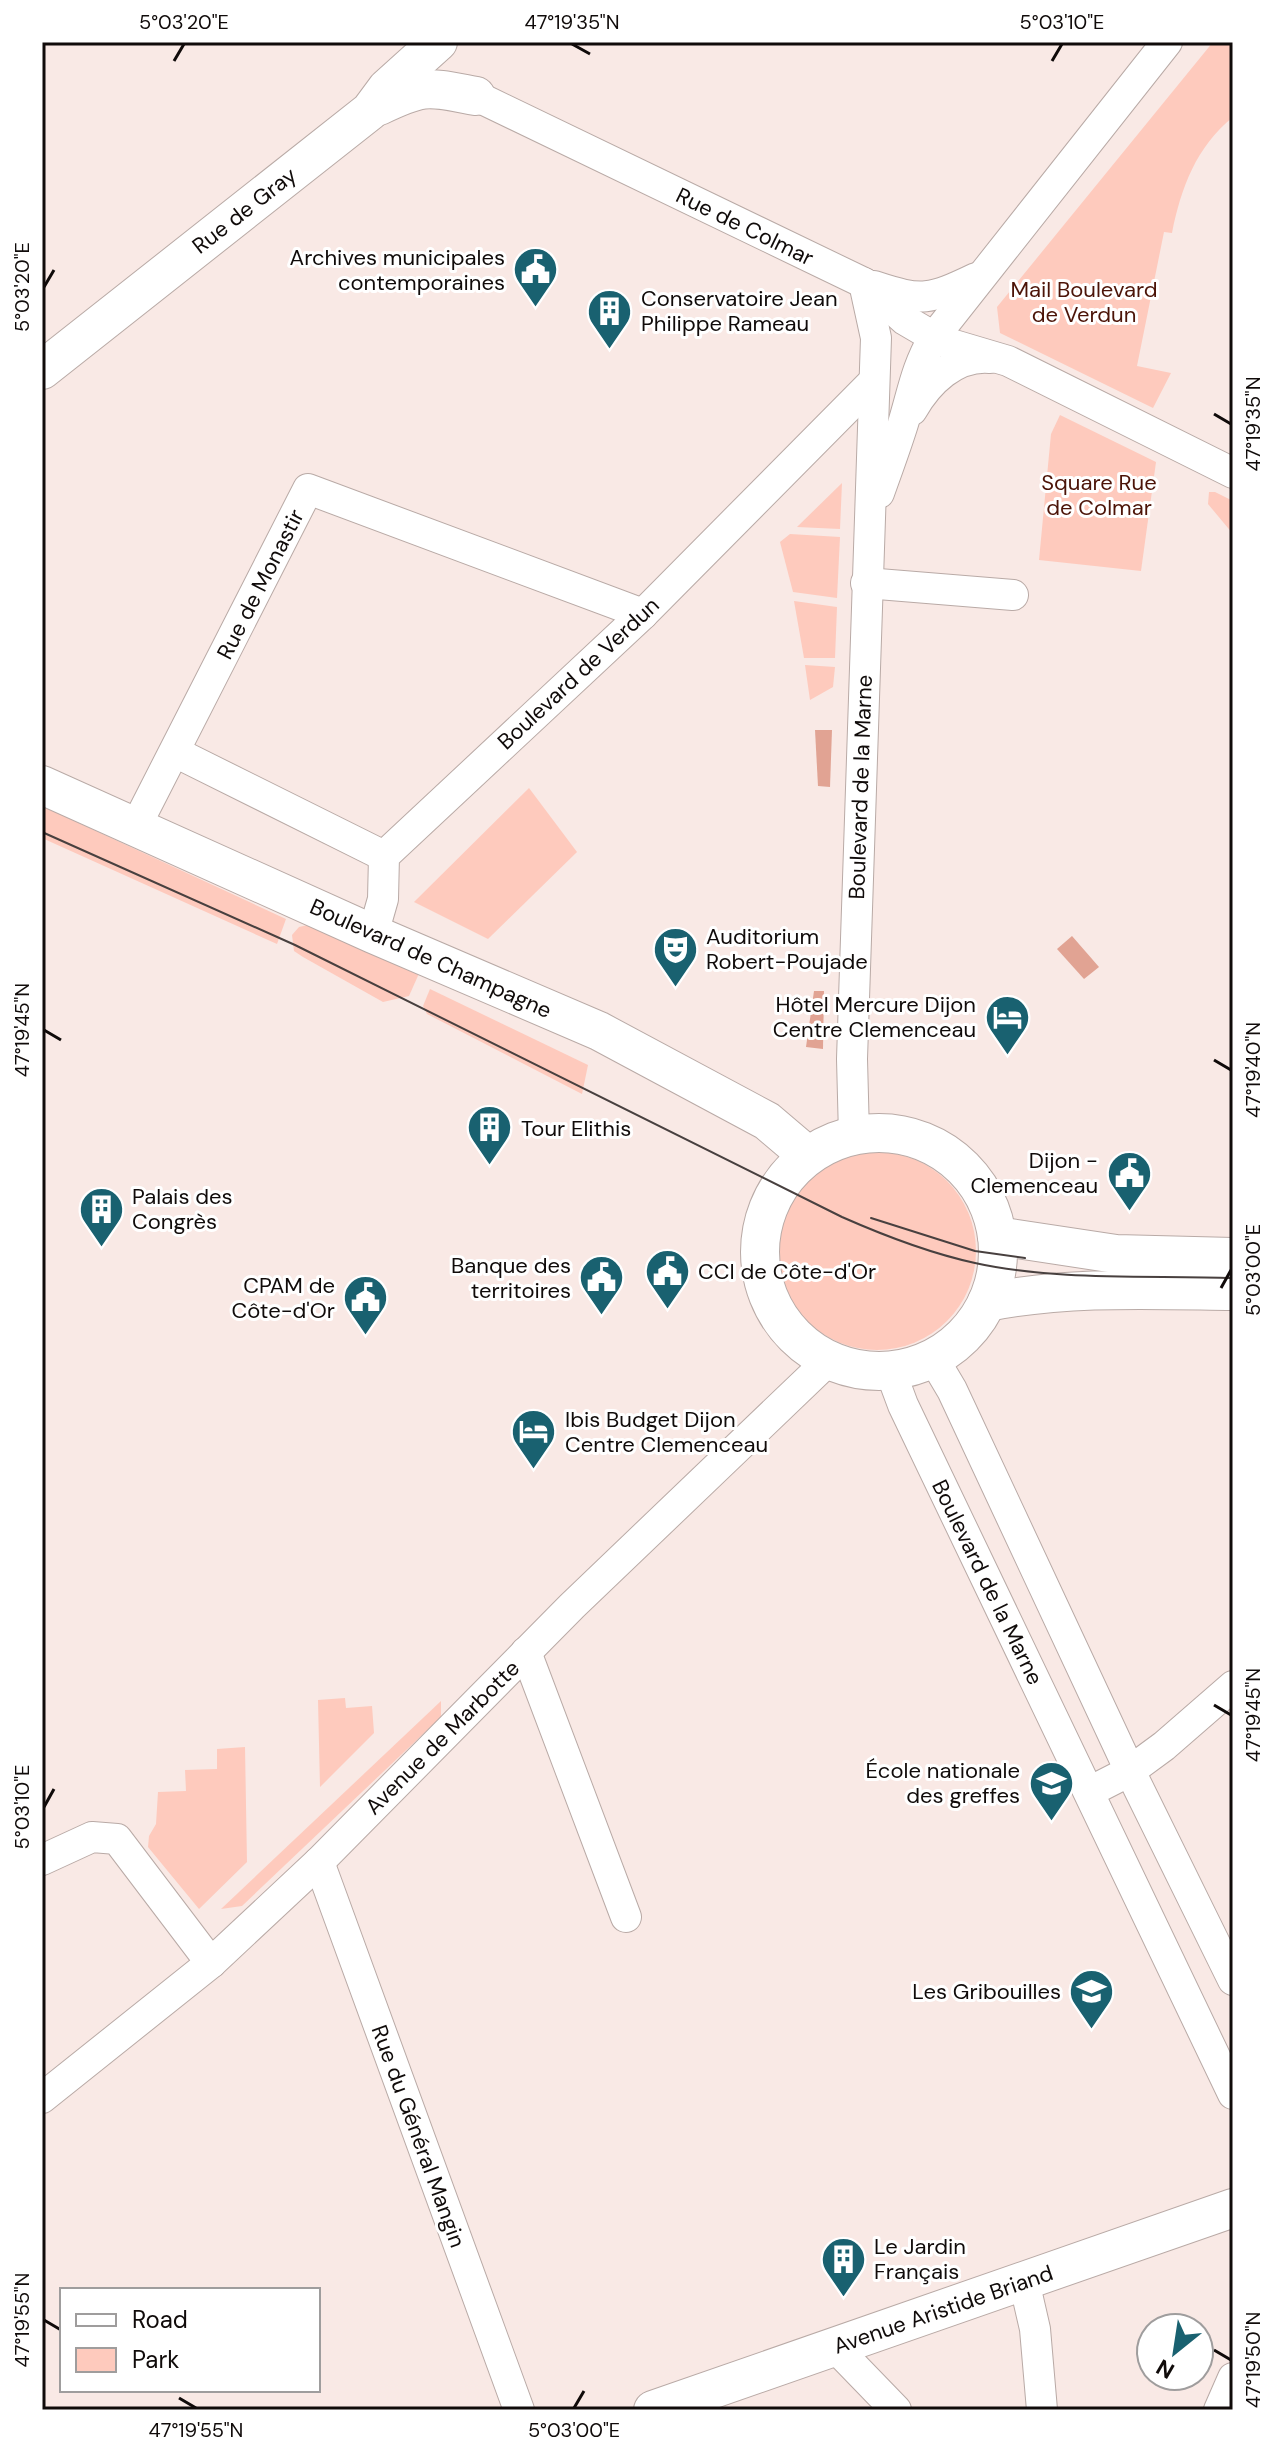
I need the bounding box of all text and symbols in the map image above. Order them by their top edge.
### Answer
text: 5°03'20"E [139,9,229,35]
text: 47°19'35"N [525,9,619,35]
text: 5°03'10"E [1020,9,1104,35]
street label: Rue de Gray [186,161,302,260]
street label: Rue de Colmar [671,181,818,272]
text: 5°03'20"E [9,242,35,332]
place label: Archives municipales contemporaines [290,243,505,297]
public building icon: Archives municipales contemporaines [512,246,560,309]
park label: Mail Boulevard de Verdun [1011,275,1157,329]
place label: Conservatoire Jean Philippe Rameau [641,284,838,338]
building icon: Conservatoire Jean Philippe Rameau [586,287,634,350]
text: 47°19'35"N [1240,377,1266,471]
park label: Square Rue de Colmar [1041,468,1157,522]
street label: Rue de Monastir [210,504,311,664]
street label: Boulevard de Verdun [491,591,665,756]
street label: Boulevard de la Marne [842,674,879,900]
street label: Boulevard de Champagne [305,892,556,1025]
place label: Auditorium Robert-Poujade [706,922,868,976]
theatre icon: Auditorium Robert-Poujade [651,925,699,988]
text: 47°19'45"N [9,983,35,1077]
place label: Hôtel Mercure Dijon Centre Clemenceau [773,990,976,1044]
hotel icon: Hôtel Mercure Dijon Centre Clemenceau [983,993,1031,1056]
text: 47°19'40"N [1240,1022,1266,1118]
building icon: Tour Elithis [466,1104,514,1167]
place label: Tour Elithis [521,1114,631,1143]
place label: Dijon - Clemenceau [970,1146,1098,1200]
public building icon: Dijon - Clemenceau [1105,1149,1153,1212]
place label: Palais des Congrès [132,1182,233,1236]
building icon: Palais des Congrès [77,1185,125,1248]
text: 5°03'00"E [1240,1224,1266,1316]
public building icon: CCI de Côte-d'Or [643,1247,691,1310]
place label: Banque des territoires [451,1251,571,1305]
public building icon: Banque des territoires [578,1254,626,1317]
place label: CCI de Côte-d'Or [698,1257,876,1286]
place label: CPAM de Côte-d'Or [231,1271,335,1325]
public building icon: CPAM de Côte-d'Or [342,1274,390,1337]
place label: Ibis Budget Dijon Centre Clemenceau [565,1405,768,1459]
hotel icon: Ibis Budget Dijon Centre Clemenceau [510,1408,558,1471]
street label: Boulevard de la Marne [925,1475,1050,1690]
street label: Avenue de Marbotte [359,1654,526,1821]
text: 47°19'45"N [1240,1668,1266,1762]
place label: École nationale des greffes [865,1756,1020,1810]
school or university icon: École nationale des greffes [1027,1759,1075,1822]
text: 5°03'10"E [9,1765,35,1849]
school or university icon: Les Gribouilles [1068,1967,1116,2030]
place label: Les Gribouilles [912,1977,1061,2006]
street label: Rue du Général Mangin [365,2021,472,2251]
place label: Le Jardin Français [874,2232,966,2286]
building icon: Le Jardin Français [819,2235,867,2298]
street label: Avenue Aristide Briand [830,2258,1057,2361]
text: 47°19'55"N [9,2273,35,2367]
legend [60,2288,320,2392]
text: Road [132,2304,188,2335]
north arrow [1135,2312,1215,2392]
text: 47°19'50"N [1240,2312,1266,2408]
text: Park [132,2344,179,2375]
text: N [1151,2352,1179,2385]
text: 47°19'55"N [149,2417,243,2443]
text: 5°03'00"E [528,2417,620,2443]

